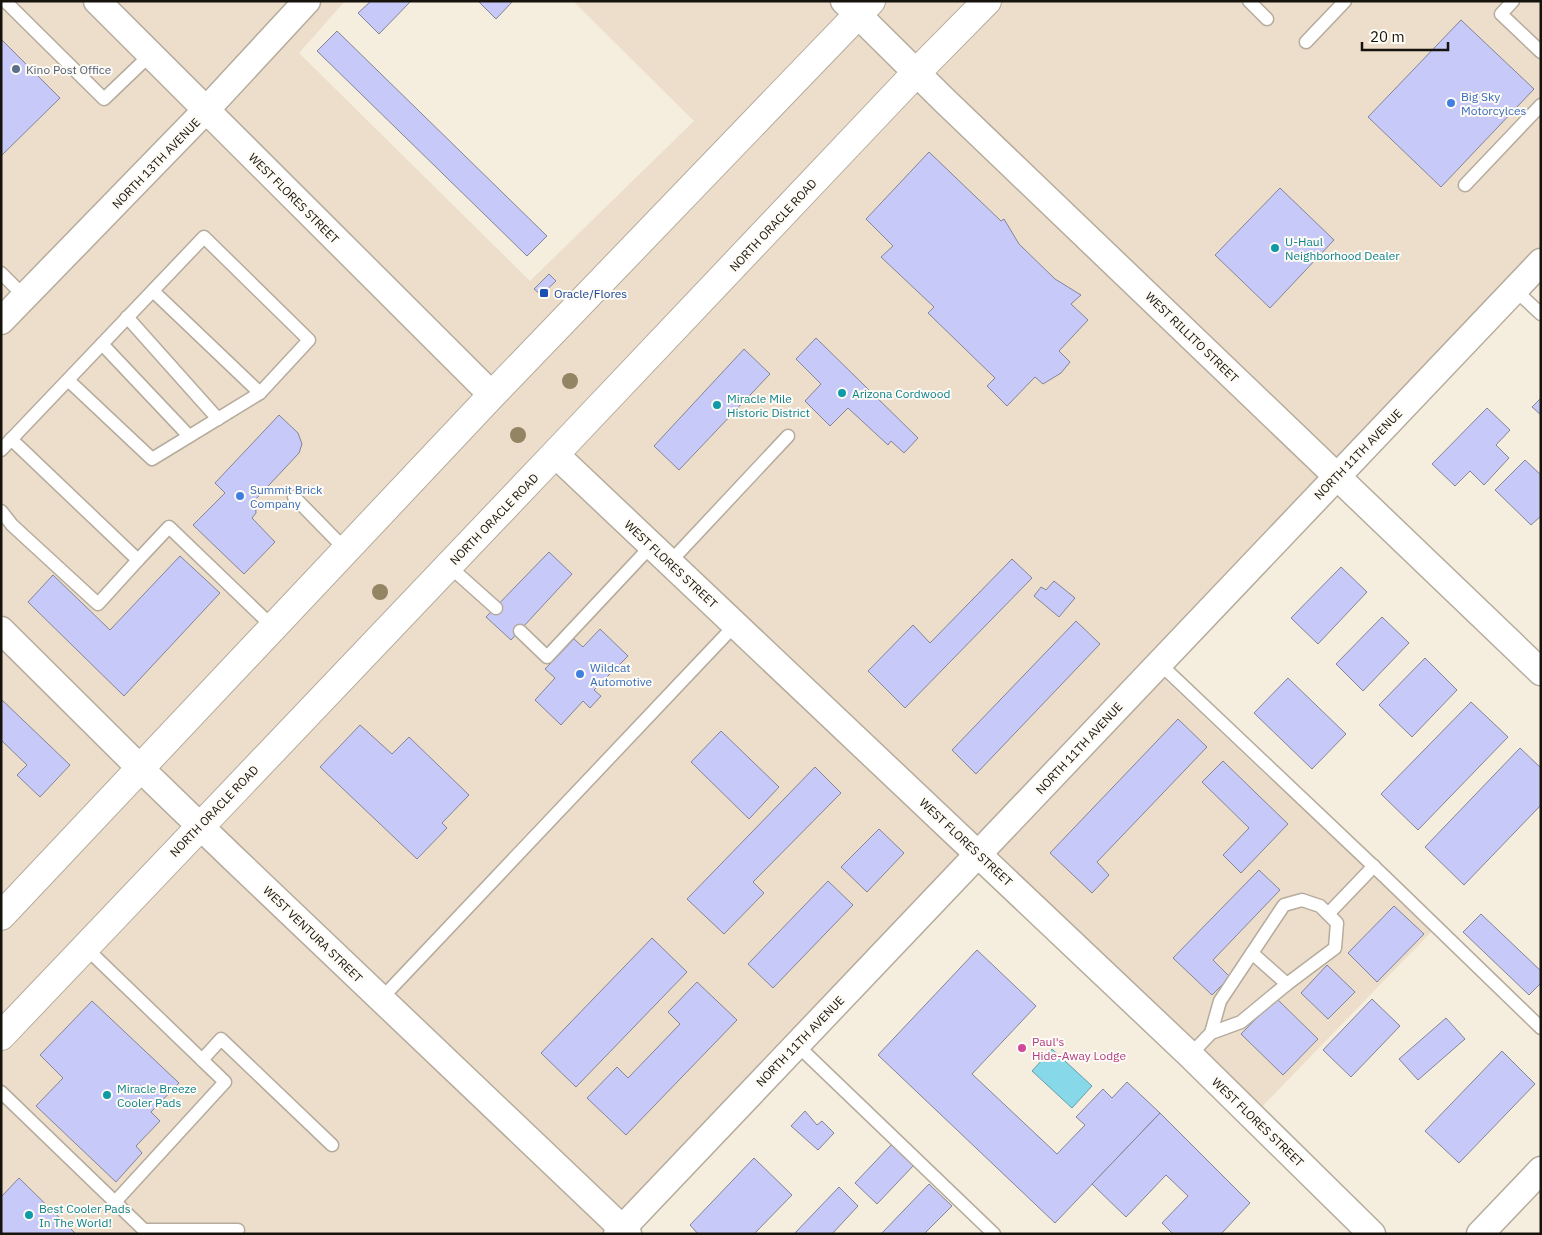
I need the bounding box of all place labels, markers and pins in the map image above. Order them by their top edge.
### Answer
place label: Kino Post Office [26,62,112,77]
marker: Kino Post Office [10,63,22,75]
place label: Big Sky Motorcylces [1461,89,1527,118]
marker: Big Sky Motorcylces [1445,97,1457,109]
place label: U-Haul Neighborhood Dealer [1285,234,1400,263]
marker: U-Haul Neighborhood Dealer [1269,242,1281,254]
place label: Oracle/Flores [554,286,627,301]
marker: Oracle/Flores [538,287,550,299]
place label: Arizona Cordwood [852,386,950,401]
marker: Arizona Cordwood [836,387,848,399]
place label: Miracle Mile Historic District [727,391,810,420]
marker: Miracle Mile Historic District [711,399,723,411]
place label: Summit Brick Company [250,482,323,511]
marker: Summit Brick Company [234,490,246,502]
place label: Wildcat Automotive [590,660,653,689]
marker: Wildcat Automotive [574,668,586,680]
place label: Paul's Hide-Away Lodge [1032,1034,1126,1063]
marker: Paul's Hide-Away Lodge [1016,1042,1028,1054]
place label: Miracle Breeze Cooler Pads [117,1081,197,1110]
marker: Miracle Breeze Cooler Pads [101,1089,113,1101]
place label: Best Cooler Pads In The World! [39,1201,131,1230]
marker: Best Cooler Pads In The World! [23,1209,35,1221]

